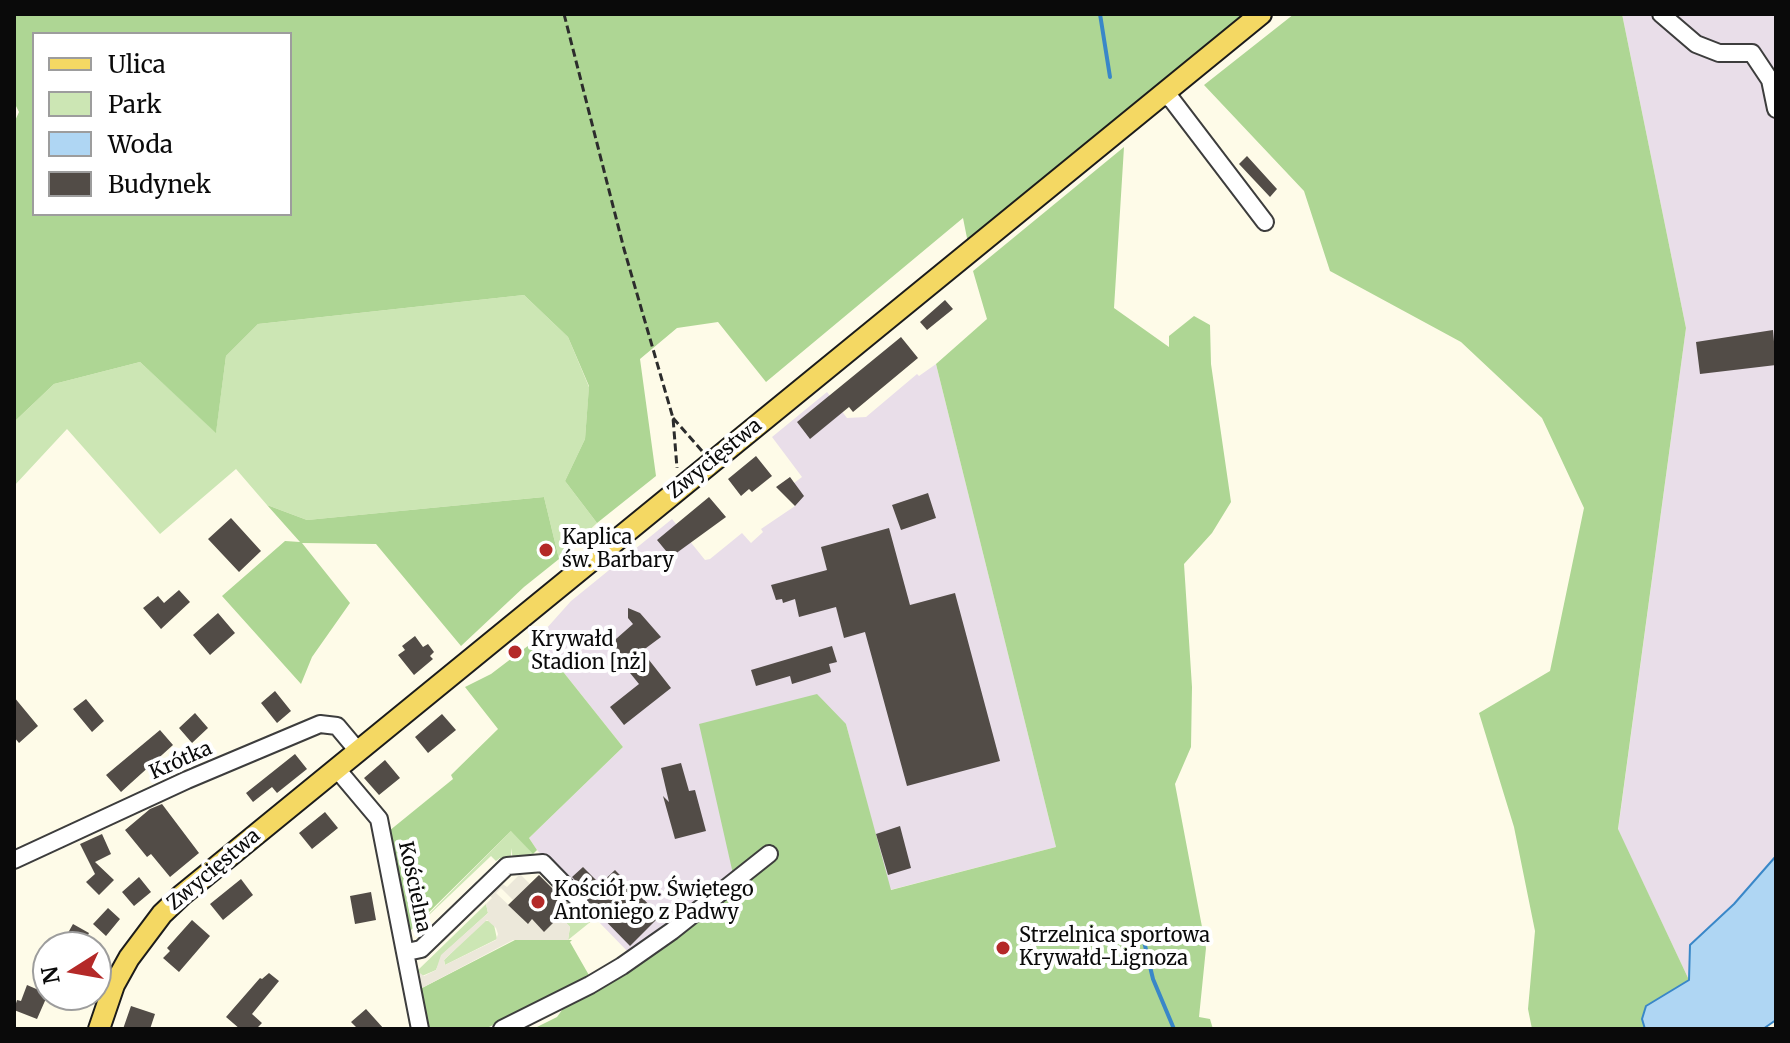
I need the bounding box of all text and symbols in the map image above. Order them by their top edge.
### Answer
legend [32,32,292,216]
text: Ulica [108,49,166,80]
text: Park [108,89,161,120]
text: Woda [108,129,173,160]
text: Budynek [108,169,211,200]
street label: Zwycięstwa [663,414,767,504]
place label: Kaplica św. Barbary [562,526,674,573]
marker: Kaplica św. Barbary [537,541,555,559]
place label: Krywałd Stadion [nż] [531,628,647,675]
marker: Krywałd Stadion [nż] [506,643,524,661]
street label: Krótka [146,737,216,785]
street label: Zwycięstwa [163,824,265,916]
street label: Kościelna [393,839,435,935]
place label: Kościół pw. Świętego Antoniego z Padwy [554,878,754,925]
marker: Kościół pw. Świętego Antoniego z Padwy [529,893,547,911]
place label: Strzelnica sportowa Krywałd-Lignoza [1019,924,1210,971]
north arrow [32,931,112,1011]
marker: Strzelnica sportowa Krywałd-Lignoza [994,939,1012,957]
text: N [35,964,66,986]

